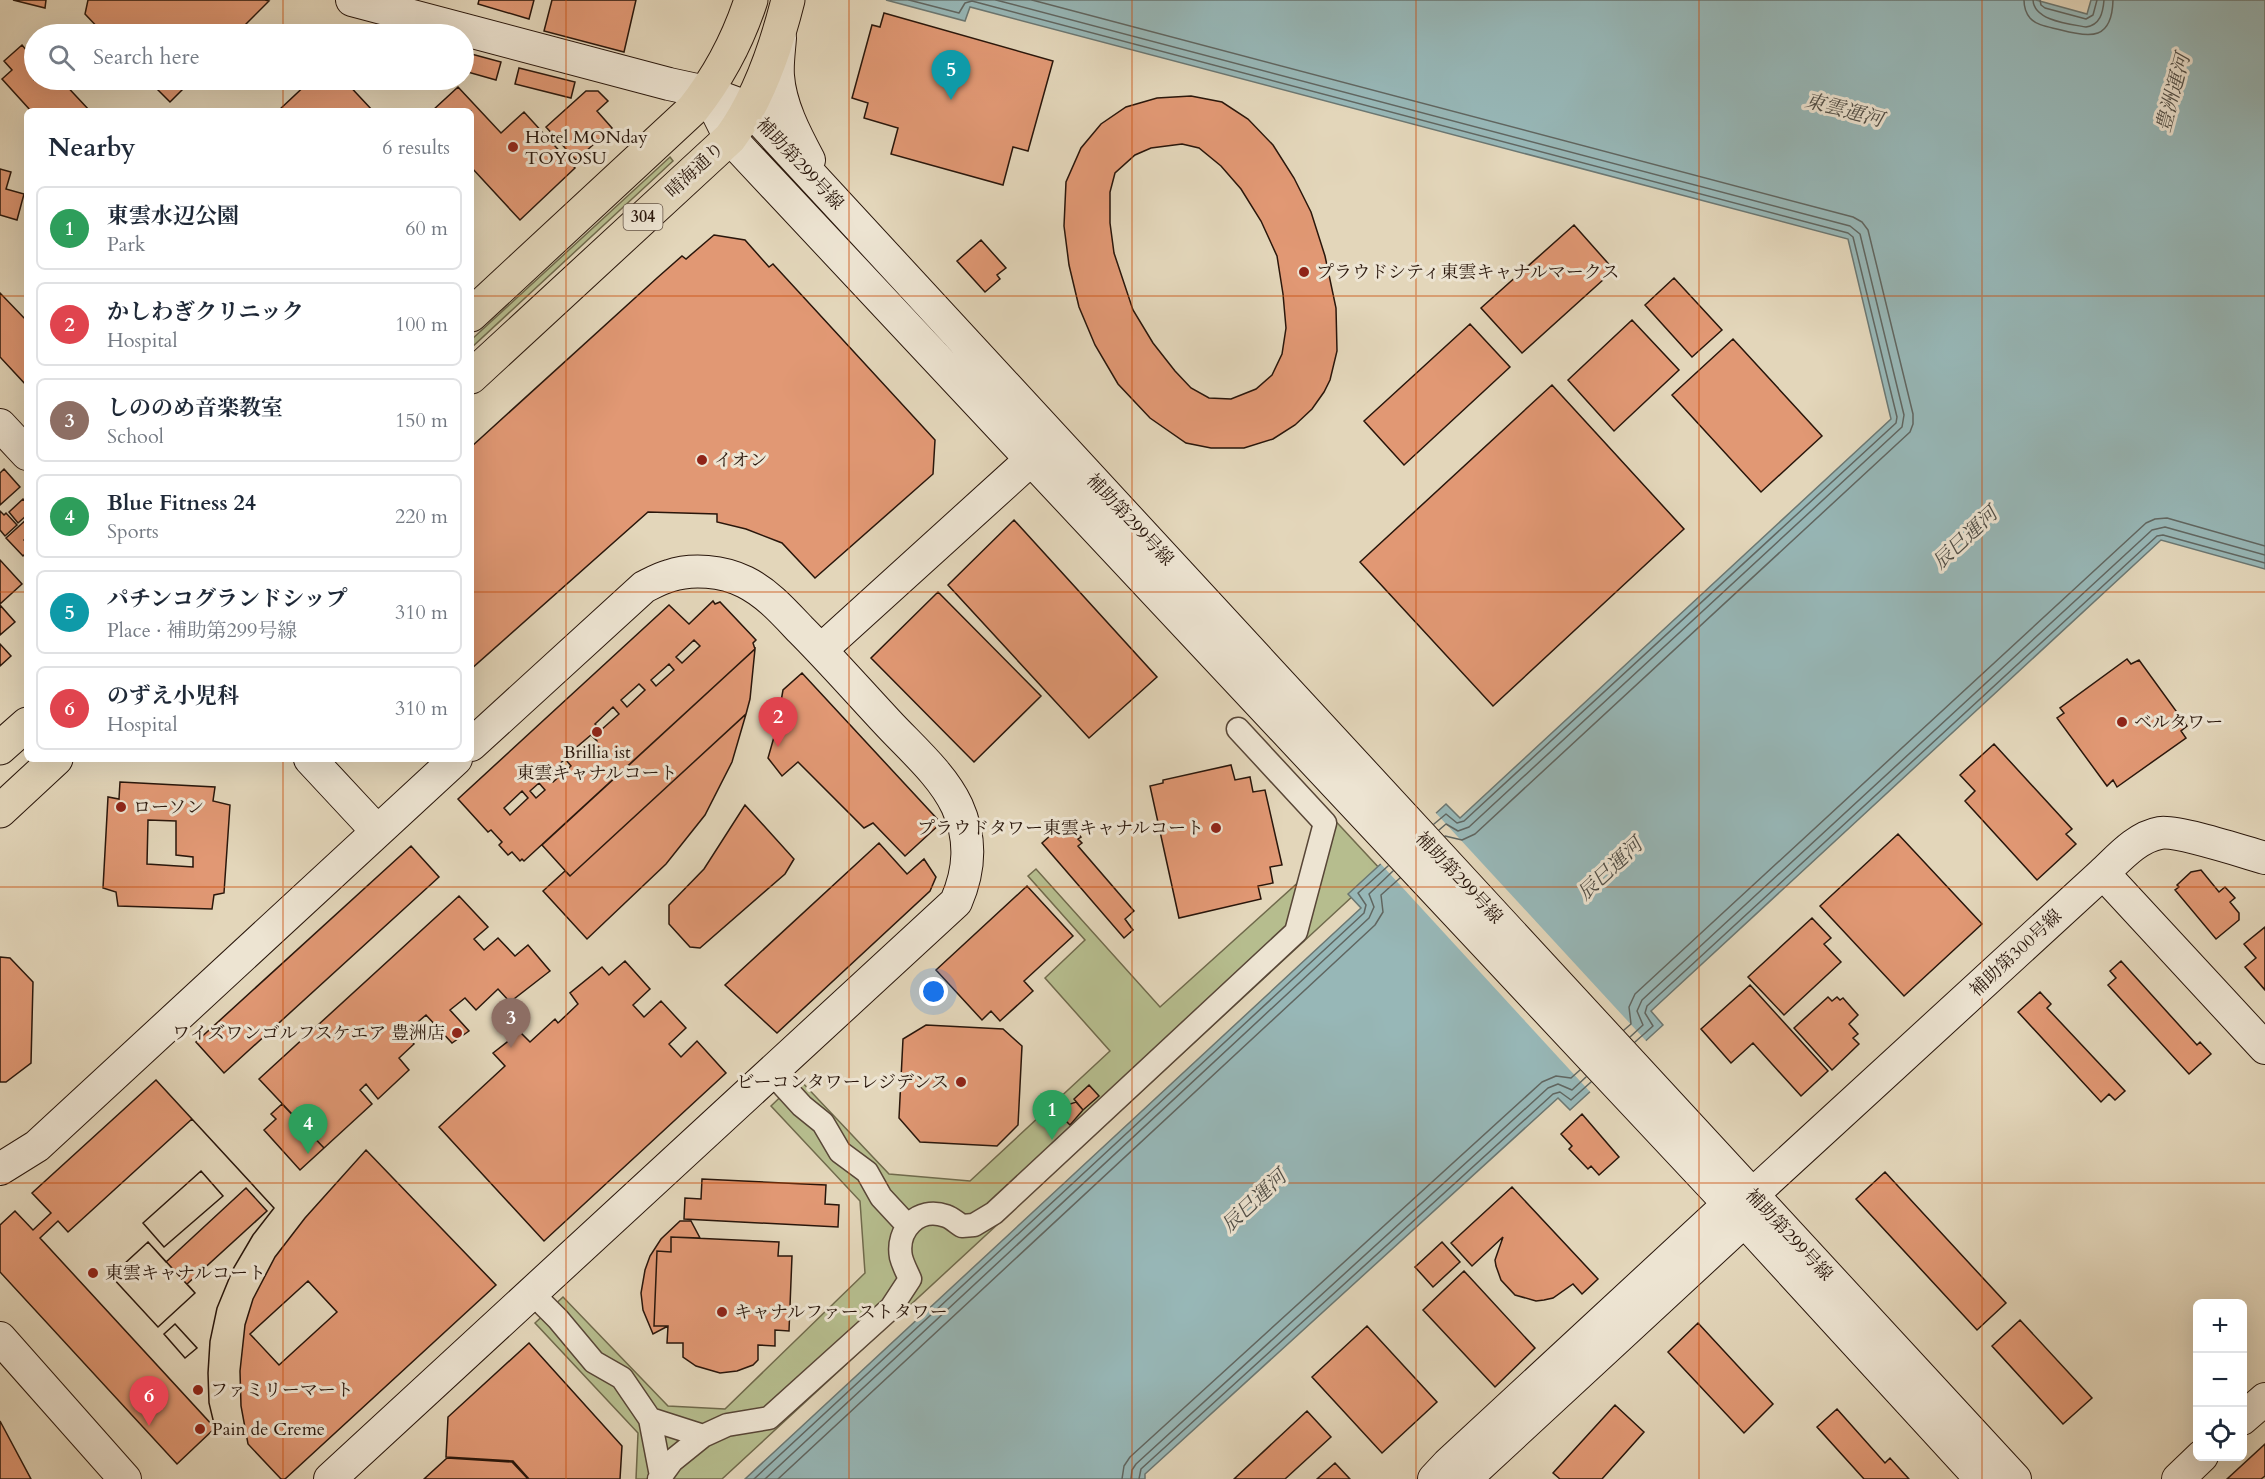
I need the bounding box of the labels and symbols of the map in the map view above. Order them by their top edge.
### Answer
water label: 豊洲運河 [2150,48,2197,135]
pin: 5 [932,51,970,100]
water label: 東雲運河 [1802,87,1889,134]
street label: 補助第299号線 [751,112,849,216]
place label: Hotel MONday TOYOSU [525,125,648,171]
street label: 晴海通り [660,136,730,204]
marker: Hotel MONday TOYOSU [506,140,520,154]
road number: 304 [624,204,662,230]
place label: プラウドシティ東雲キャナルマークス [1316,260,1619,285]
marker: プラウドシティ東雲キャナルマークス [1297,265,1311,279]
place label: イオン [714,448,767,473]
marker: イオン [695,453,709,467]
street label: 補助第299号線 [1081,468,1179,572]
water label: 辰巳運河 [1927,499,2006,575]
pin: 2 [758,698,798,747]
place label: ベルタワー [2134,710,2223,735]
marker: ベルタワー [2115,715,2129,729]
marker: Brillia ist 東雲キャナルコート [590,725,604,739]
place label: Brillia ist 東雲キャナルコート [516,740,678,786]
place label: ローソン [133,795,204,820]
marker: ローソン [114,800,128,814]
place label: プラウドタワー東雲キャナルコート [917,816,1204,841]
marker: プラウドタワー東雲キャナルコート [1209,821,1223,835]
street label: 補助第299号線 [1410,826,1508,930]
water label: 辰巳運河 [1572,830,1651,906]
street label: 補助第300号線 [1964,904,2068,1002]
your location [919,977,948,1006]
pin: 3 [492,998,530,1048]
place label: ワイズワンゴルフスケエア 豊洲店 [172,1021,445,1046]
marker: ワイズワンゴルフスケエア 豊洲店 [450,1026,464,1040]
place label: ビーコンタワーレジデンス [736,1070,949,1095]
marker: ビーコンタワーレジデンス [954,1075,968,1089]
pin: 1 [1032,1090,1072,1140]
pin: 4 [288,1104,328,1154]
water label: 辰巳運河 [1216,1162,1295,1238]
street label: 補助第299号線 [1740,1183,1838,1287]
place label: 東雲キャナルコート [105,1261,266,1286]
marker: 東雲キャナルコート [86,1266,100,1280]
place label: キャナルファーストタワー [734,1300,948,1325]
marker: キャナルファーストタワー [715,1305,729,1319]
pin: 6 [130,1376,168,1426]
place label: ファミリーマート [210,1378,354,1403]
marker: ファミリーマート [191,1383,205,1397]
place label: Pain de Creme [212,1417,325,1442]
marker: Pain de Creme [193,1422,207,1436]

